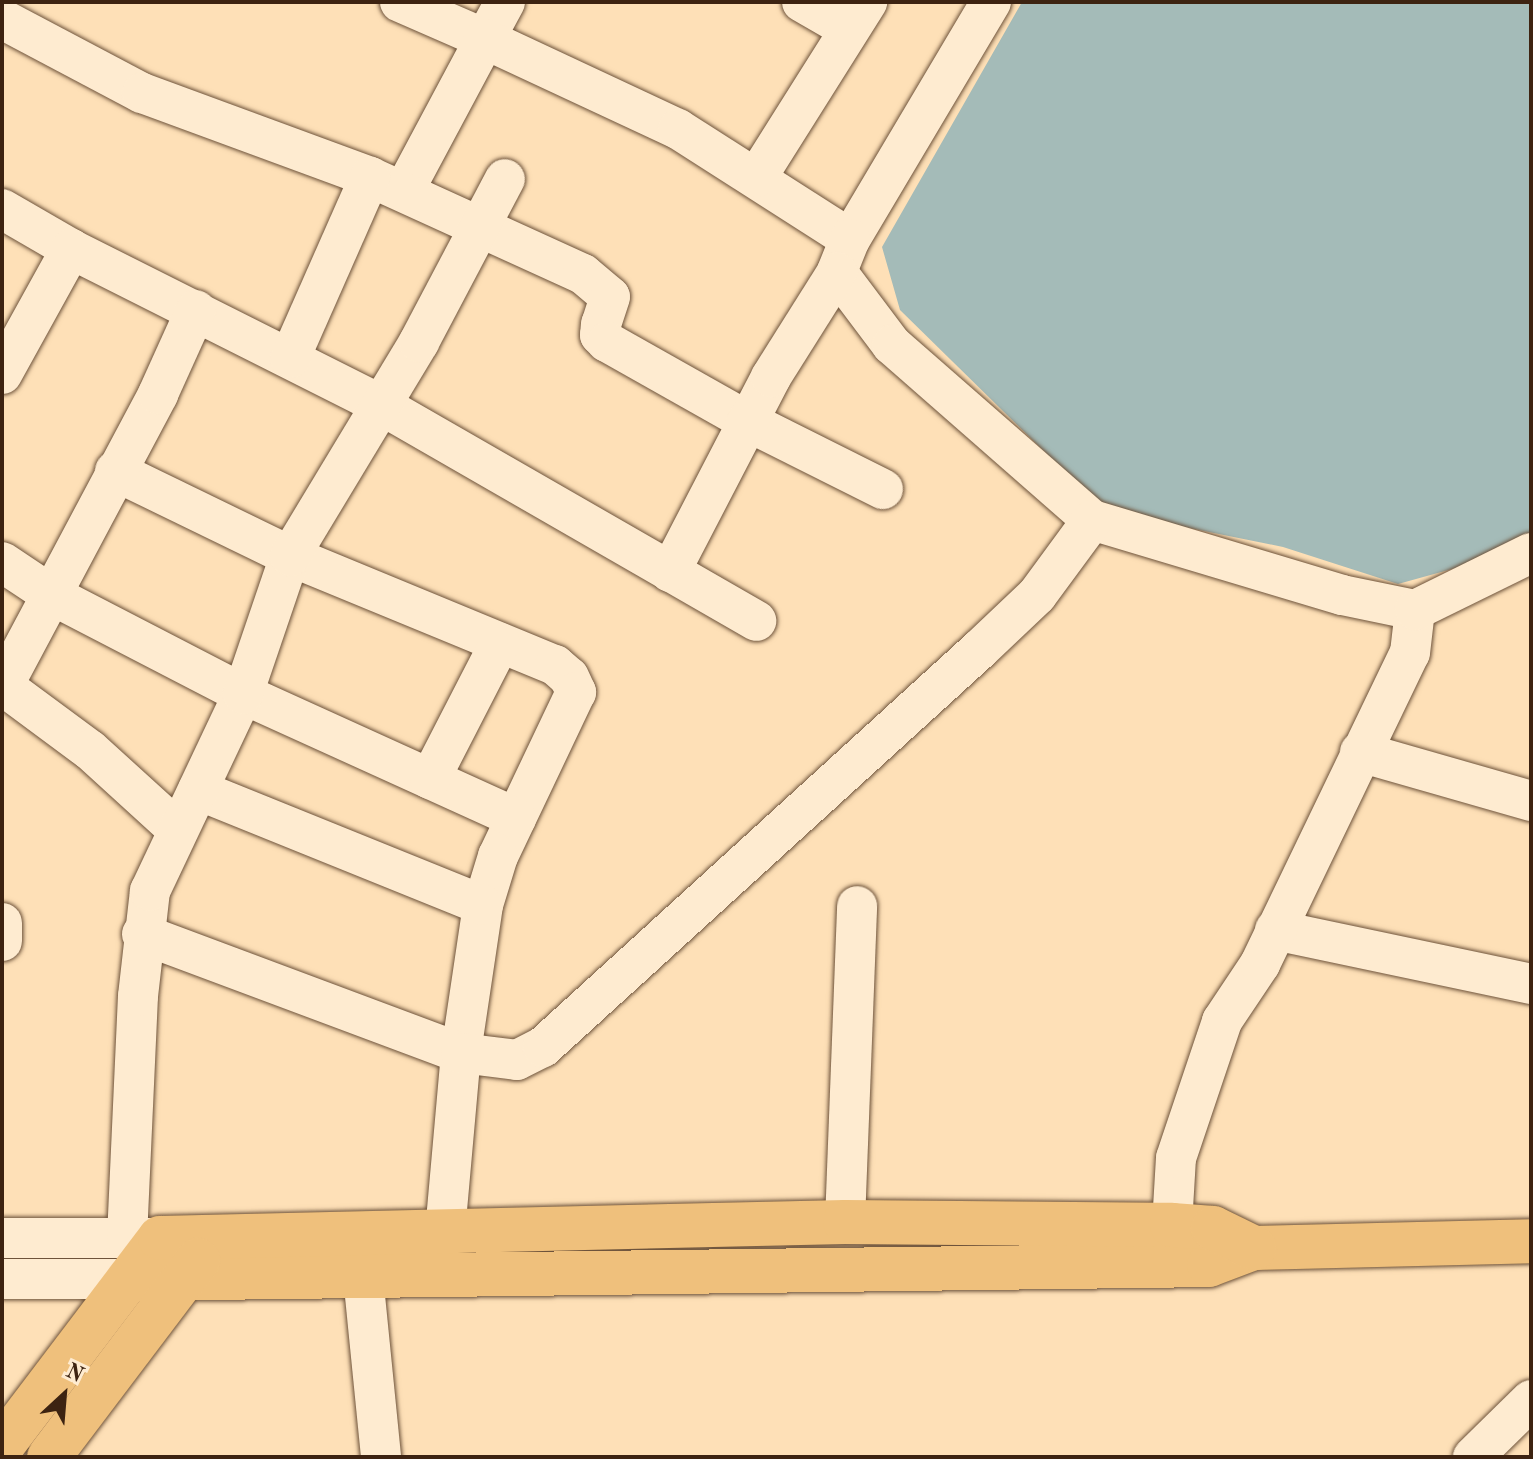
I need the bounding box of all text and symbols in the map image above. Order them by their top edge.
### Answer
north arrow [24,1355,104,1435]
text: N [62,1360,87,1387]

